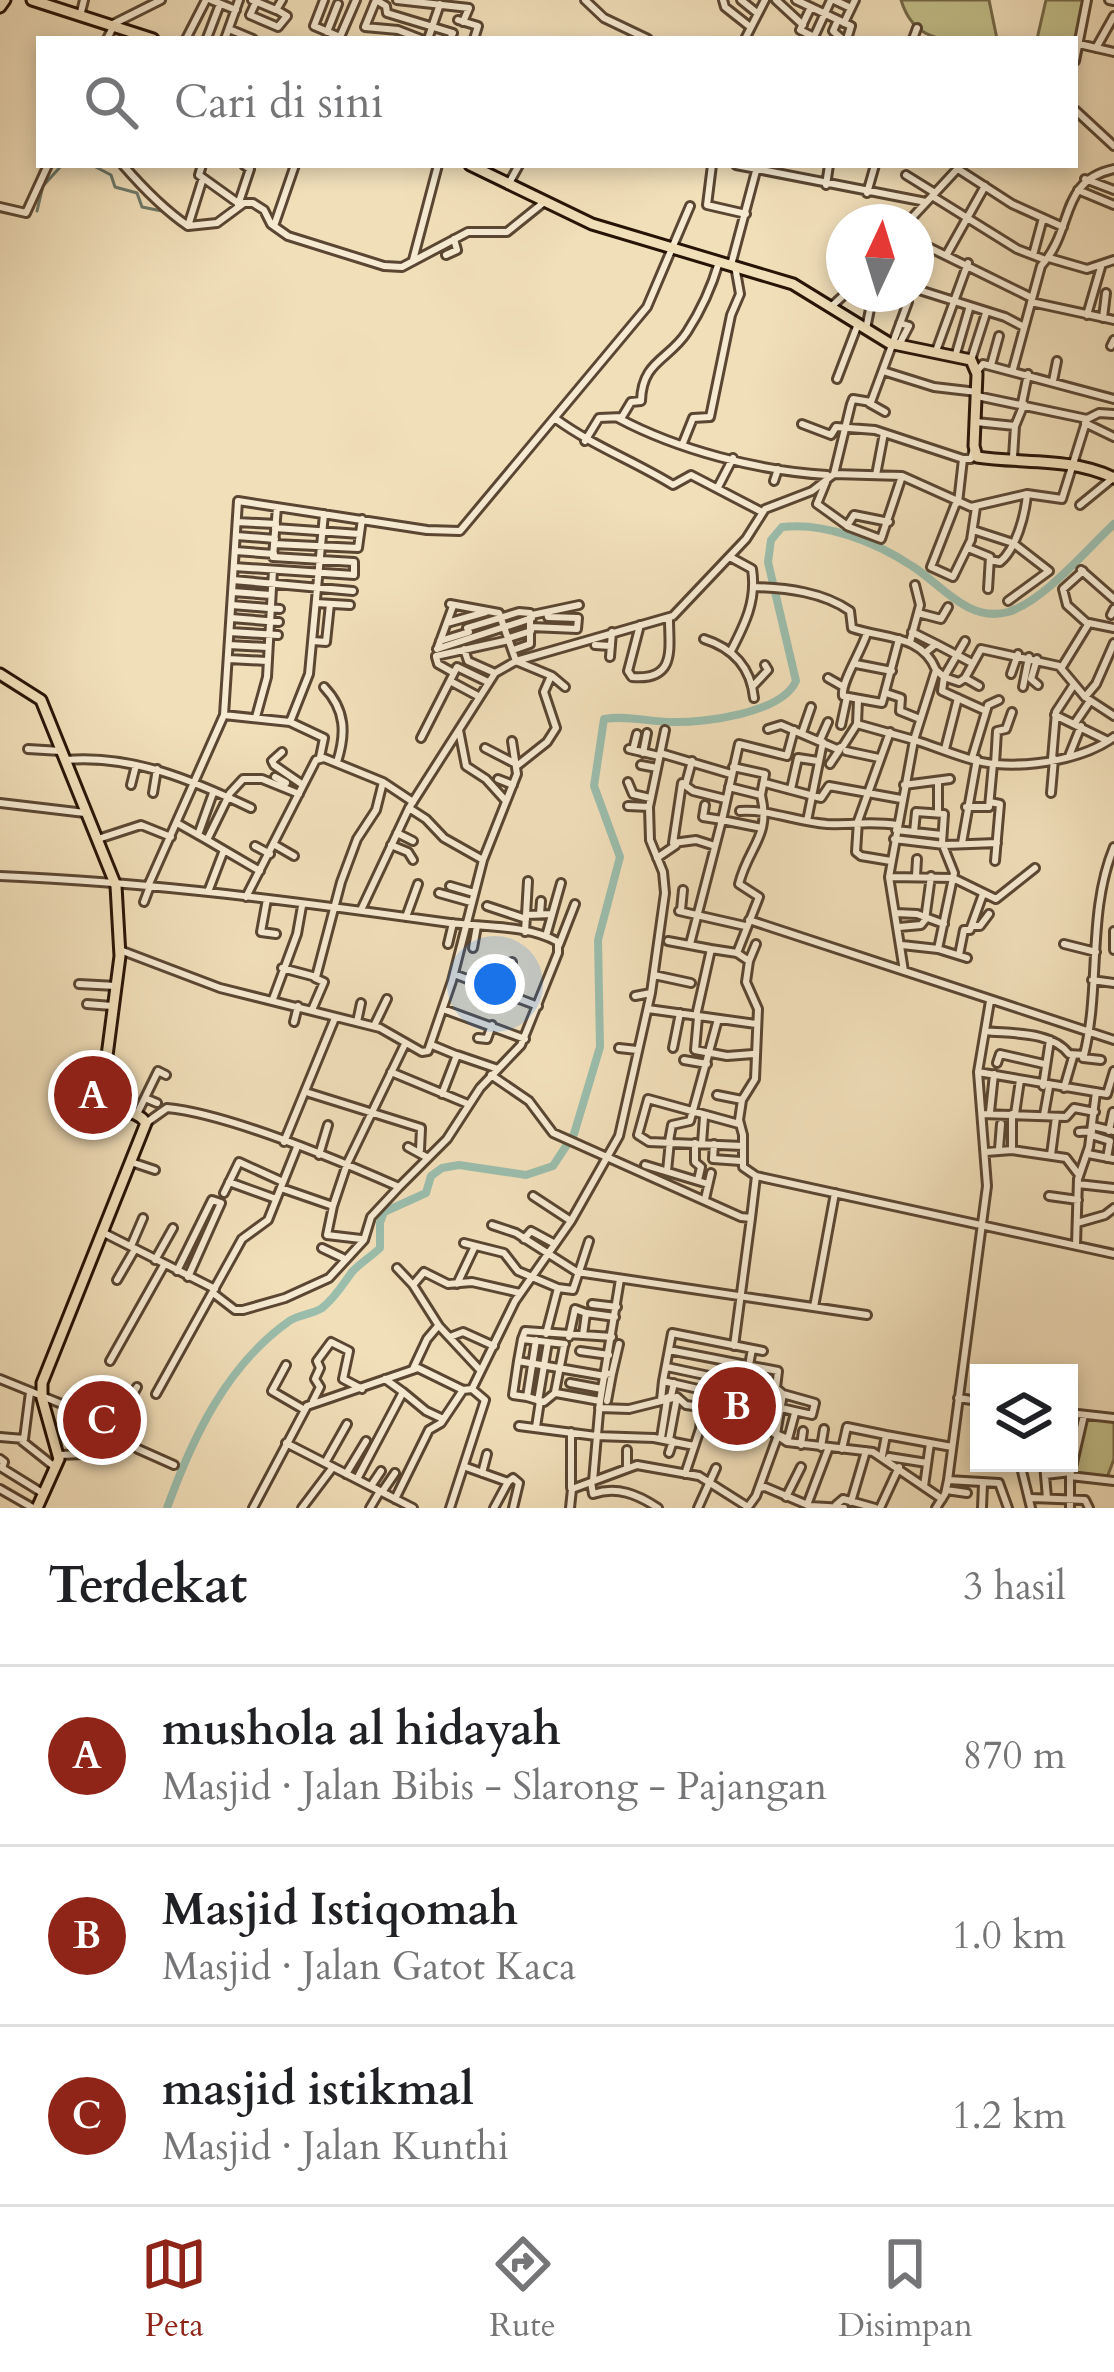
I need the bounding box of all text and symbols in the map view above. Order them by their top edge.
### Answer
search box [36,36,1078,168]
icon: search [78,69,144,135]
text: Cari di sini [174,72,384,133]
north arrow [826,204,934,312]
your location [465,954,525,1014]
pin: A [54,1050,132,1140]
pin: B [698,1361,776,1451]
map controls [970,1364,1078,1472]
button: layers [970,1364,1078,1472]
pin: C [63,1375,141,1465]
text: Terdekat [48,1551,247,1621]
text: 3 hasil [963,1560,1066,1613]
text: mushola al hidayah [162,1699,561,1760]
text: A [72,1729,102,1782]
text: 870 m [963,1729,1066,1782]
text: Masjid · Jalan Bibis - Slarong - Pajangan [162,1760,827,1813]
text: Masjid Istiqomah [162,1879,518,1940]
text: B [73,1909,101,1962]
text: 1.0 km [952,1909,1066,1962]
text: Masjid · Jalan Gatot Kaca [162,1940,576,1993]
text: masjid istikmal [162,2059,474,2120]
text: C [72,2089,102,2142]
text: 1.2 km [952,2089,1066,2142]
text: Masjid · Jalan Kunthi [162,2120,509,2173]
tab: Peta [141,2231,207,2348]
tab: Rute [489,2231,556,2348]
tab: Disimpan [838,2231,973,2348]

